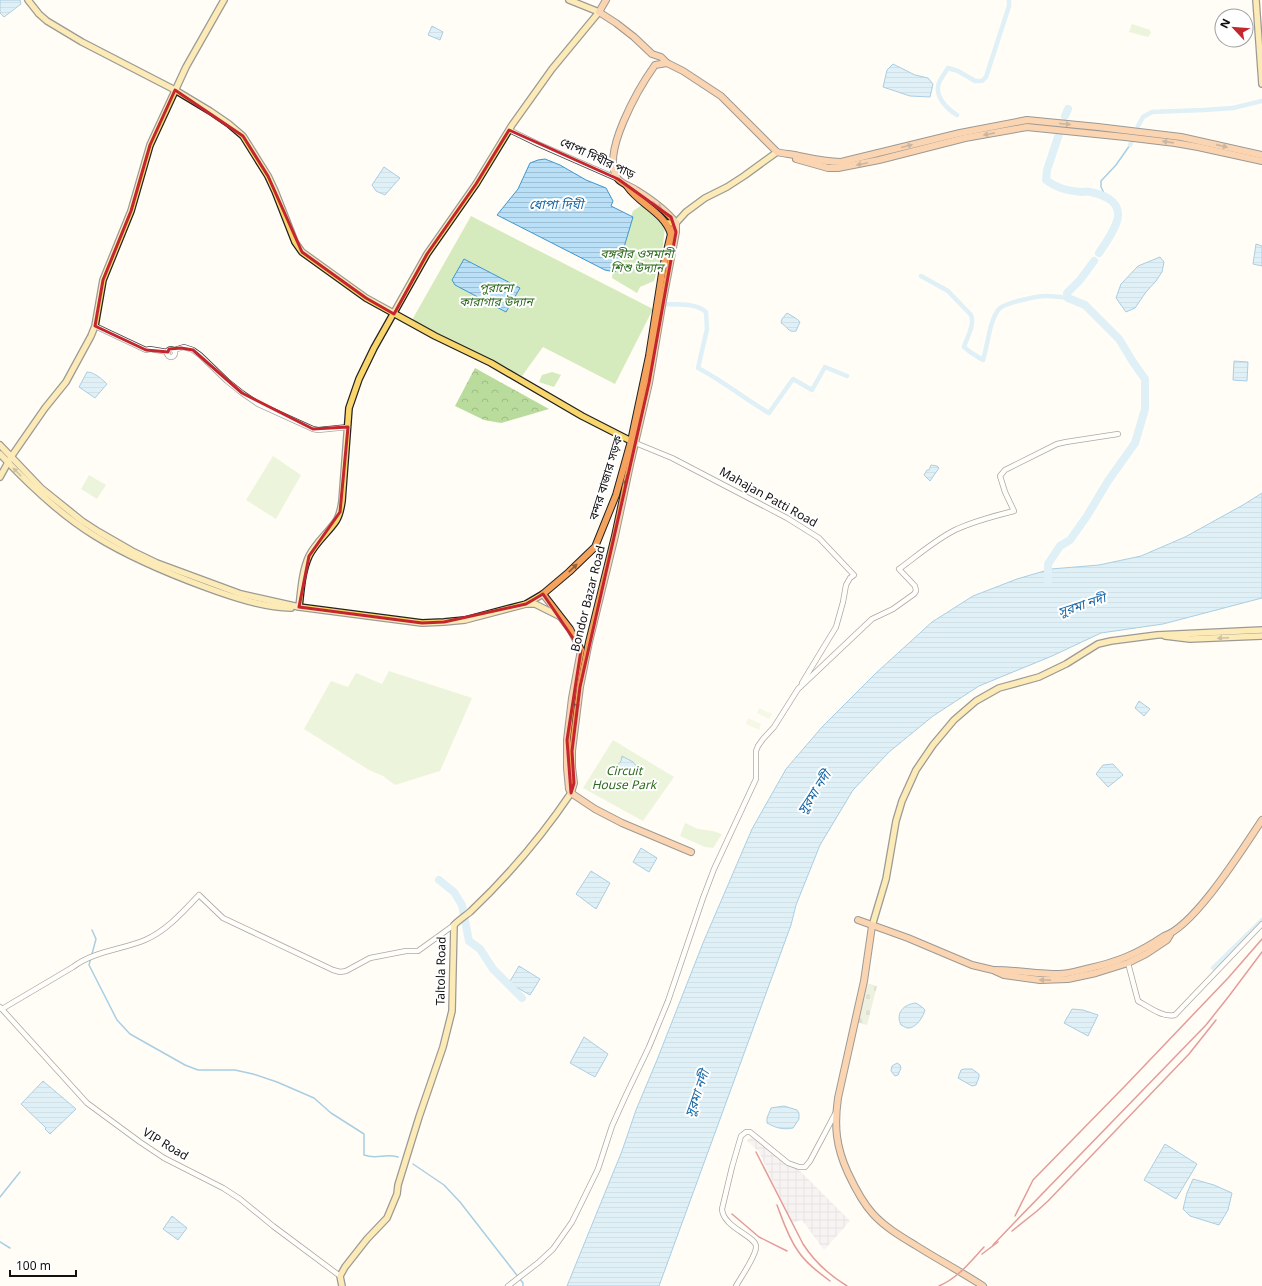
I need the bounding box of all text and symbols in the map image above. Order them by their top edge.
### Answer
north arrow [1214,8,1254,48]
text: N [1218,17,1234,31]
one-way arrow [1059,121,1071,127]
one-way arrow [982,131,995,137]
street label: ধোপা দিঘীর পাড় [557,134,638,183]
one-way arrow [1162,139,1174,145]
one-way arrow [901,142,913,148]
one-way arrow [1215,143,1228,149]
one-way arrow [856,161,868,167]
water label: ধোপা দিঘী [529,197,586,214]
one-way arrow [651,201,662,209]
park label: বঙ্গবীর ওসমানী শিশু উদ্যান [600,247,676,277]
park label: পুরানো কারাগার উদ্যান [459,281,535,311]
street label: বন্দর বাজার সড়ক [586,434,628,523]
street label: Mahajan Patti Road [716,464,820,532]
one-way arrow [13,467,22,477]
one-way arrow [623,474,629,487]
street label: Bondor Bazar Road [568,544,610,654]
one-way arrow [568,564,578,573]
water label: সুরমা নদী [1056,590,1110,622]
one-way arrow [1217,635,1229,642]
one-way arrow [575,697,581,709]
park label: Circuit House Park [592,764,658,794]
water label: সুরমা নদী [794,766,837,818]
street label: Taltola Road [433,936,451,1006]
one-way arrow [1038,977,1051,983]
water label: সুরমা নদী [682,1066,715,1120]
street label: VIP Road [139,1125,191,1165]
scale bar [10,1252,76,1278]
text: 100 m [16,1259,51,1275]

